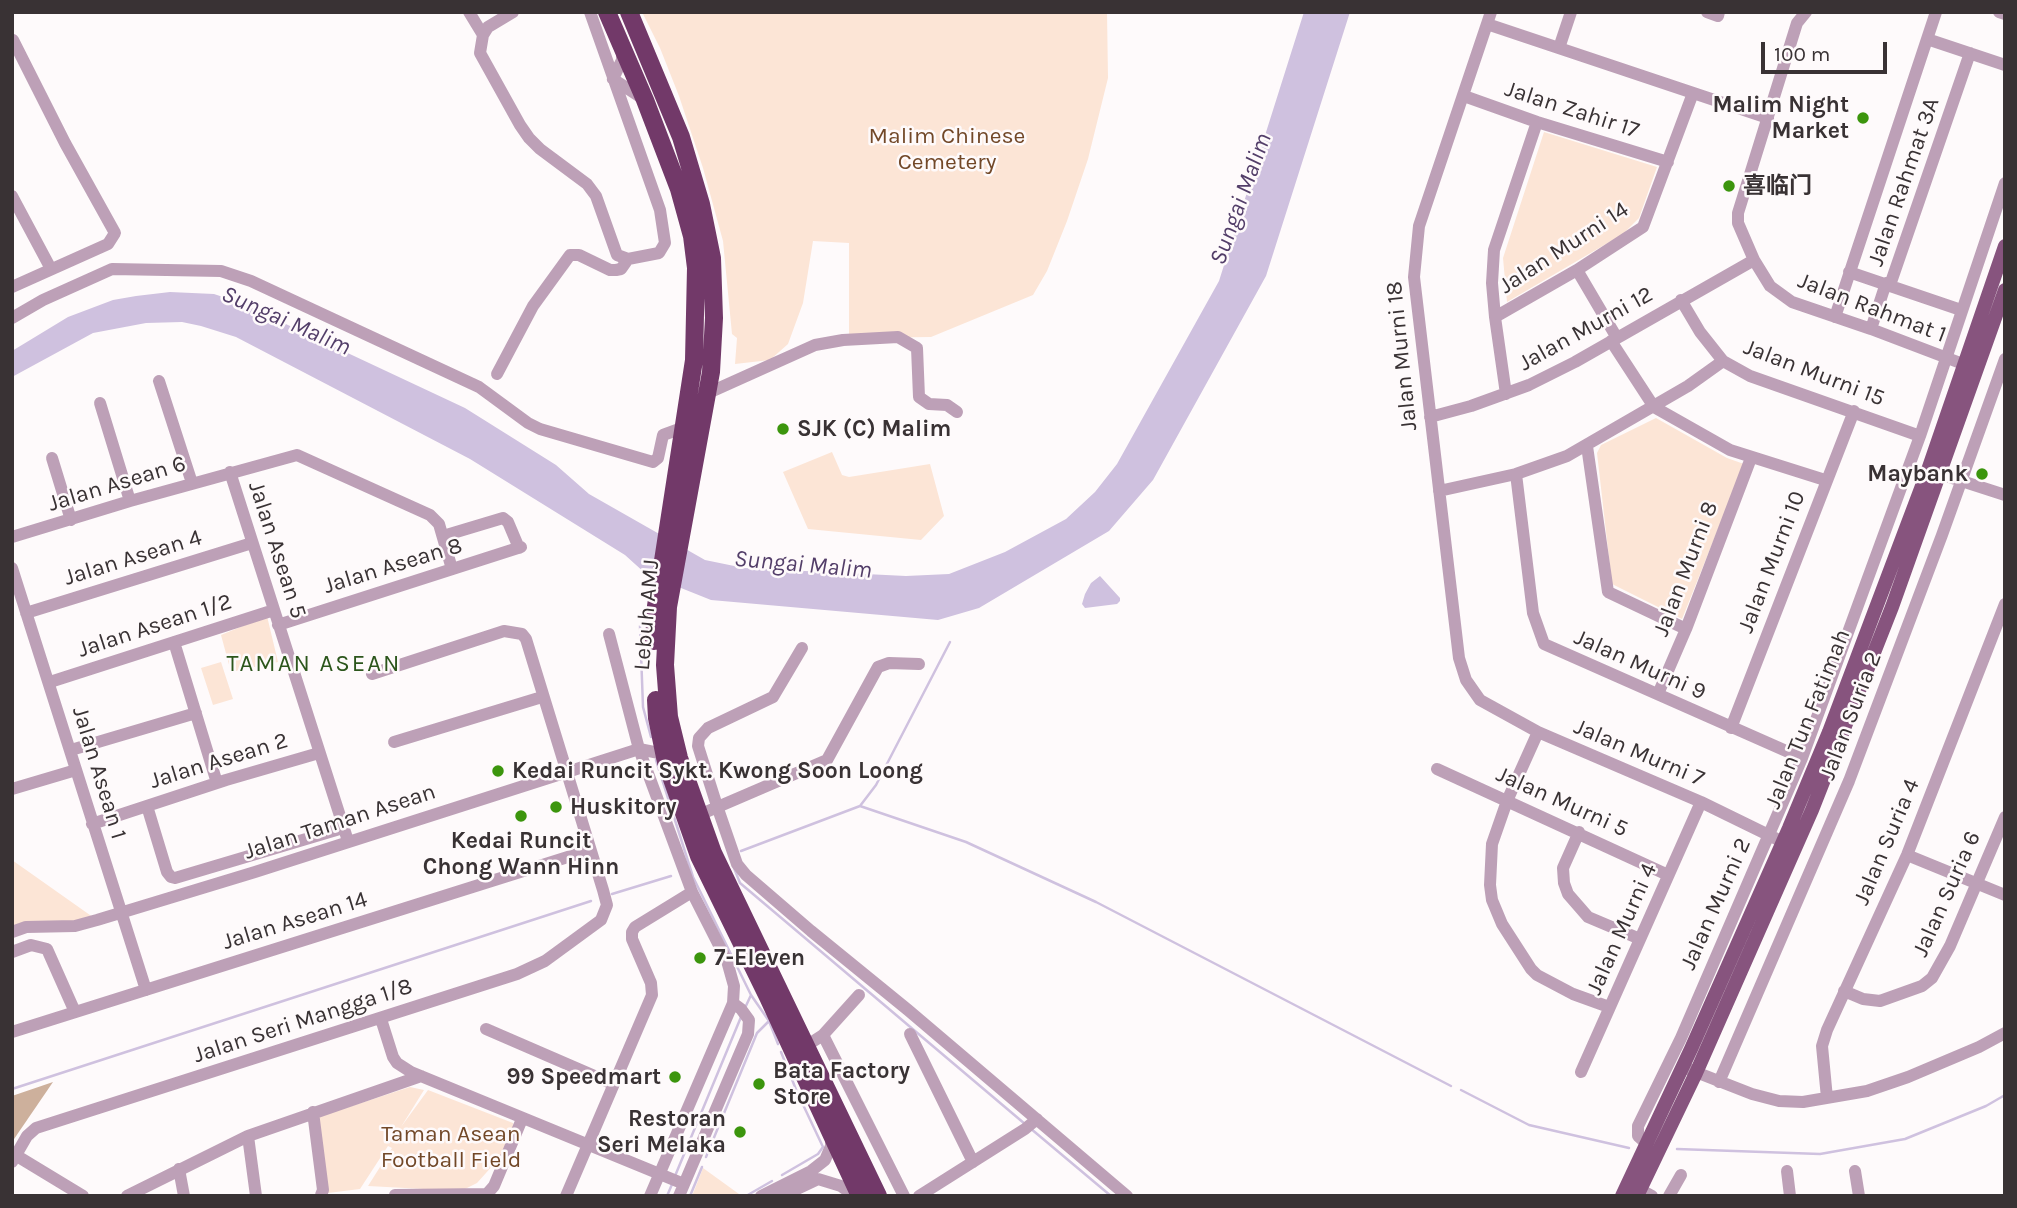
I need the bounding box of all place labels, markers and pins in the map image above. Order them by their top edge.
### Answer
place label: Malim Night Market [1712,91,1849,145]
marker: Malim Night Market [1855,110,1871,126]
place label: 喜临门 [1743,172,1812,200]
marker: 喜临门 [1721,178,1737,194]
place label: SJK (C) Malim [797,415,951,443]
marker: SJK (C) Malim [775,421,791,437]
place label: Maybank [1867,460,1968,488]
marker: Maybank [1974,466,1990,482]
place label: Kedai Runcit Sykt. Kwong Soon Loong [512,757,923,785]
marker: Kedai Runcit Sykt. Kwong Soon Loong [490,763,506,779]
place label: Huskitory [570,793,677,821]
marker: Huskitory [548,799,564,815]
marker: Kedai Runcit Chong Wann Hinn [513,808,529,824]
place label: Kedai Runcit Chong Wann Hinn [423,827,619,881]
place label: 7-Eleven [714,944,805,972]
marker: 7-Eleven [692,950,708,966]
place label: Bata Factory Store [773,1057,910,1111]
place label: 99 Speedmart [507,1063,661,1091]
marker: 99 Speedmart [667,1069,683,1085]
marker: Bata Factory Store [751,1076,767,1092]
place label: Restoran Seri Melaka [597,1105,726,1159]
marker: Restoran Seri Melaka [732,1124,748,1140]

